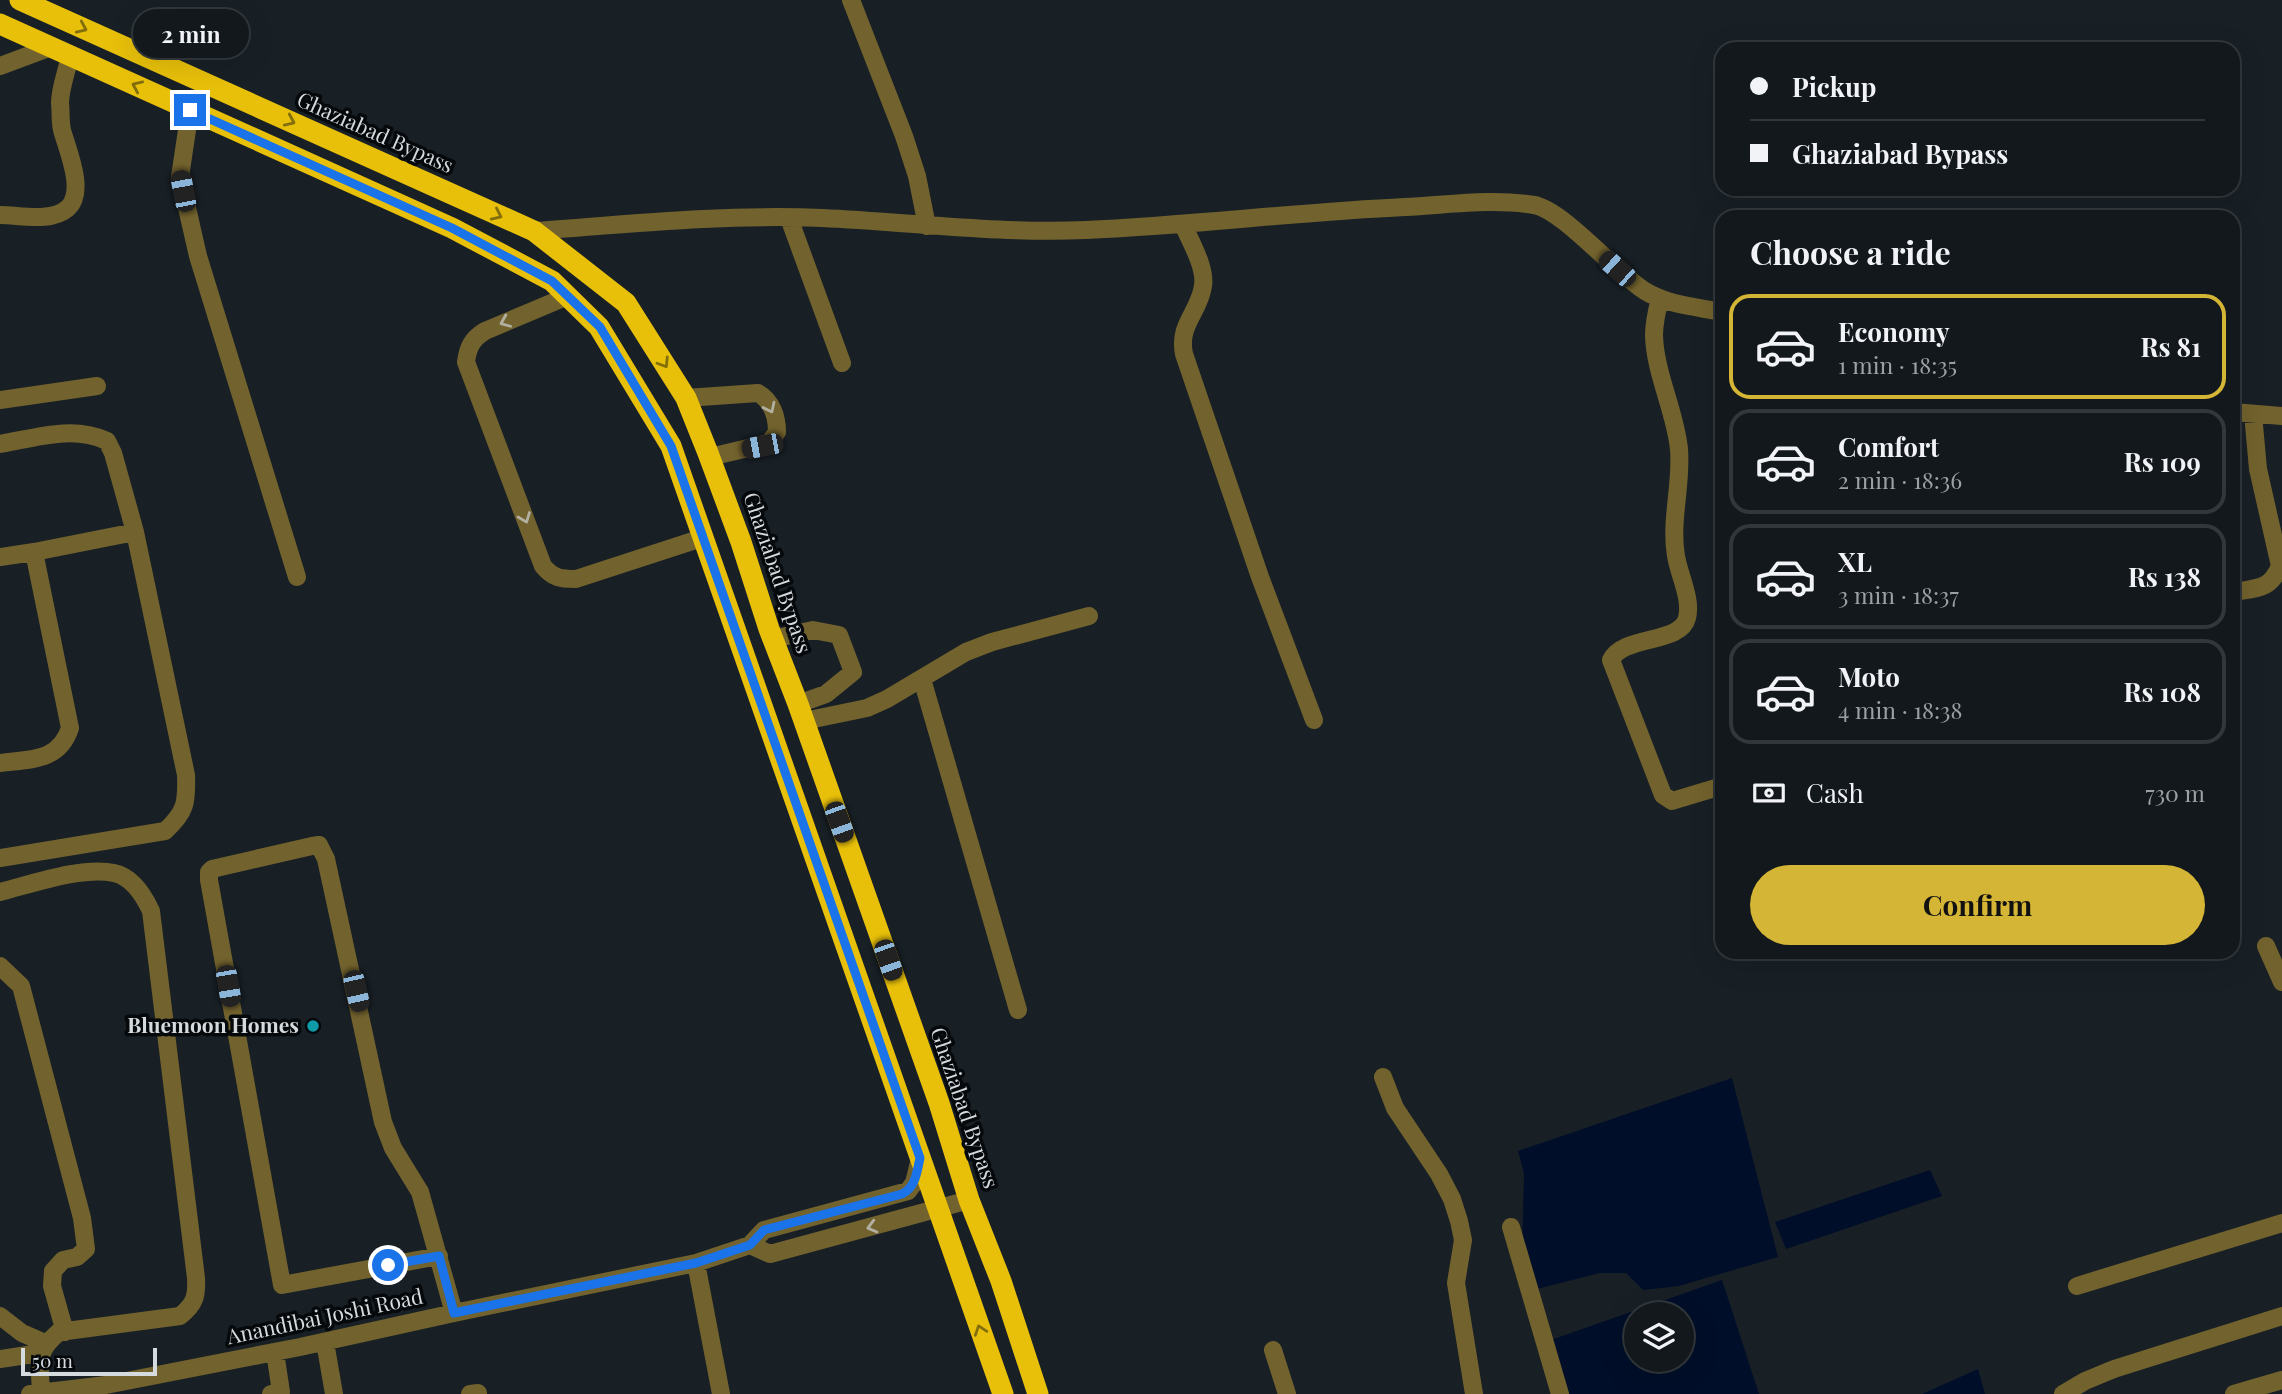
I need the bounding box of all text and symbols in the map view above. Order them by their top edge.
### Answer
callout: 2 min [132,8,248,57]
text: 2 min [161,18,221,49]
one-way arrow [75,20,87,34]
text: Pickup [1792,69,1876,104]
one-way arrow [132,80,144,94]
street label: Ghaziabad Bypass [293,84,459,178]
route end [174,94,206,126]
one-way arrow [282,113,295,127]
text: Ghaziabad Bypass [1792,136,2008,171]
car [169,168,198,214]
one-way arrow [490,206,502,220]
text: Choose a ride [1750,230,1951,273]
car [1595,247,1640,291]
one-way arrow [500,314,512,328]
text: Economy [1838,314,1949,349]
icon: car [1754,315,1817,378]
text: Rs 81 [2140,329,2201,364]
text: 1 min · 18:35 [1838,349,1957,380]
one-way arrow [655,355,668,368]
one-way arrow [762,401,776,413]
text: Comfort [1838,429,1939,464]
icon: car [1754,430,1817,493]
car [740,432,785,460]
text: Rs 109 [2124,444,2201,479]
text: 2 min · 18:36 [1838,464,1962,495]
street label: Ghaziabad Bypass [738,488,820,657]
one-way arrow [517,512,531,524]
text: XL [1838,544,1872,579]
icon: car [1754,545,1817,608]
text: Rs 138 [2128,559,2201,594]
text: 3 min · 18:37 [1838,579,1959,610]
text: Moto [1838,659,1900,694]
icon: car [1754,660,1817,723]
text: Rs 108 [2124,674,2201,709]
text: 4 min · 18:38 [1838,694,1962,725]
icon: cash [1750,774,1788,812]
text: Cash [1806,775,1864,810]
text: 730 m [2145,777,2205,808]
car [822,799,857,845]
button: Confirm [1750,865,2205,945]
car [872,937,905,983]
car [215,963,242,1009]
car [342,968,371,1014]
place label: Bluemoon Homes [127,1010,299,1038]
marker: Bluemoon Homes [305,1018,321,1034]
street label: Ghaziabad Bypass [925,1023,1007,1192]
one-way arrow [866,1219,878,1233]
route start [372,1249,404,1281]
street label: Anandibai Joshi Road [223,1281,425,1350]
map controls [1624,1302,1694,1372]
button: layers [1624,1302,1694,1372]
one-way arrow [974,1324,988,1336]
scale bar [21,1345,158,1377]
text: 50 m [32,1347,73,1373]

